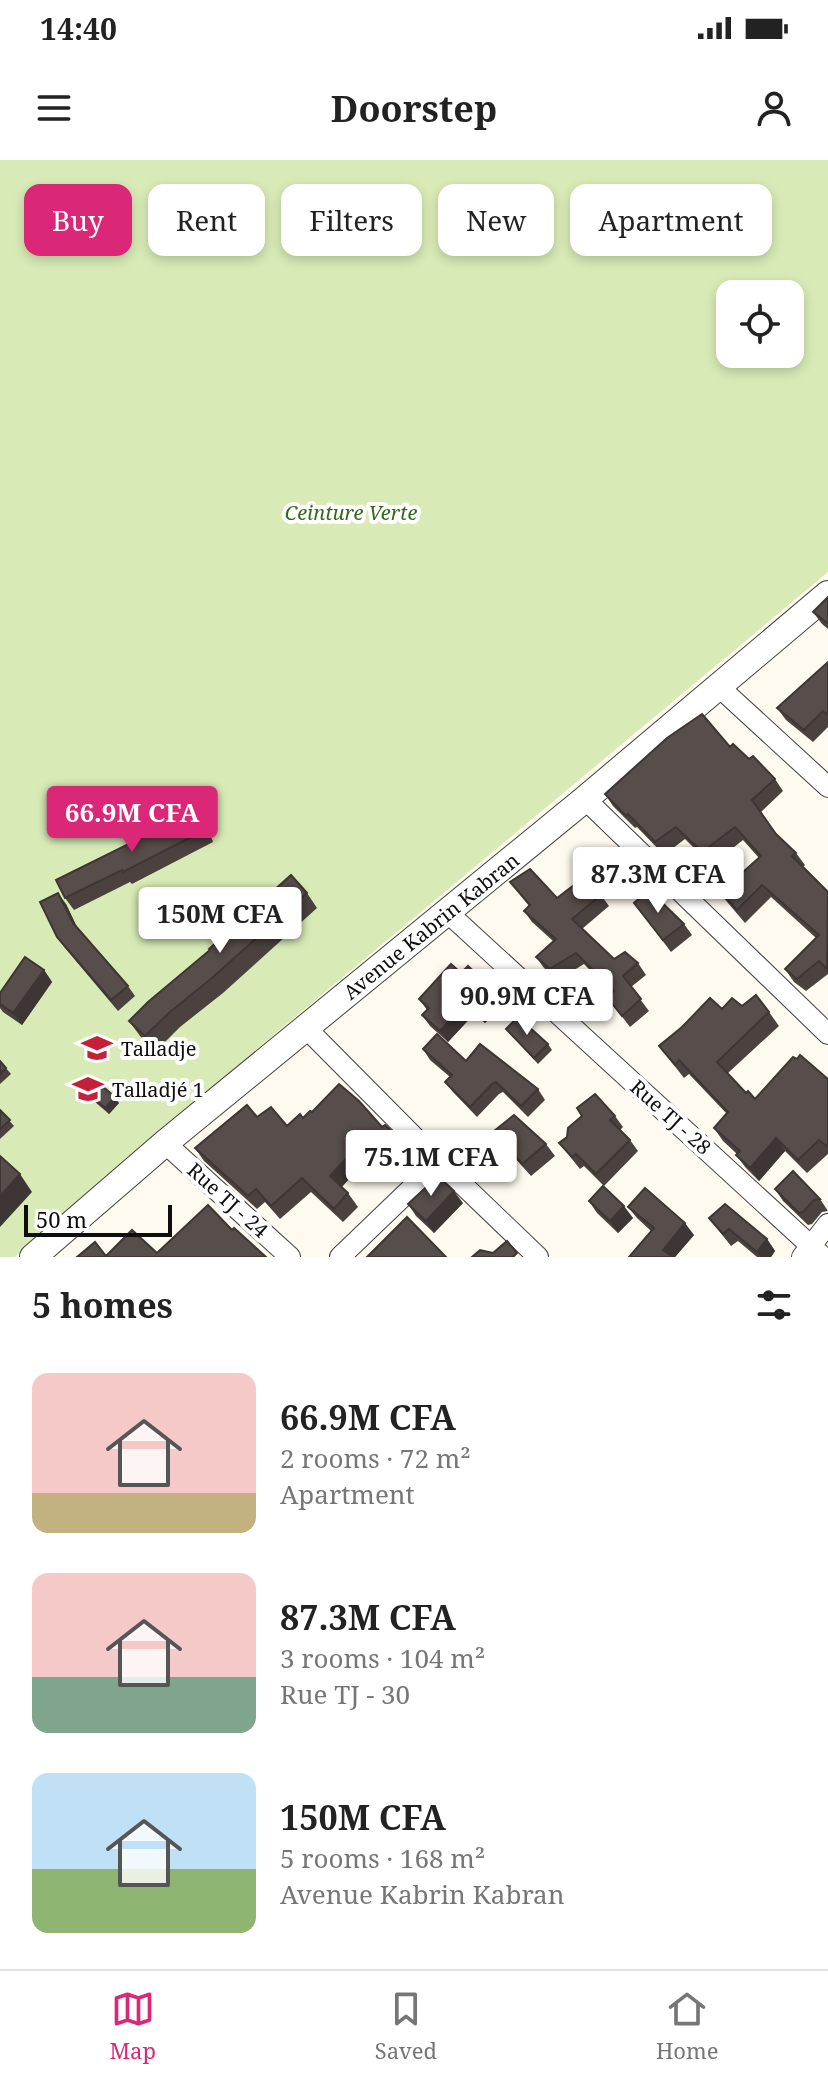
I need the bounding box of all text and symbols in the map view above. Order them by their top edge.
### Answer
text: 14:40 [40,8,117,49]
text: Doorstep [331,84,497,133]
icon: menu [32,86,76,130]
icon: person [752,86,796,130]
chip: Buy [24,184,132,256]
chip: Rent [148,184,265,256]
chip: Filters [281,184,422,256]
chip: New [438,184,554,256]
chip: Apartment [570,184,772,256]
map controls [716,280,804,368]
button: locate [716,280,804,368]
park label: Ceinture Verte [285,499,417,526]
pin: 66.9M CFA [40,786,224,854]
text: 66.9M CFA [65,794,199,830]
street label: Avenue Kabrin Kabran [337,847,525,1005]
pin: 87.3M CFA [566,847,750,915]
text: 87.3M CFA [591,855,725,891]
pin: 150M CFA [137,887,303,955]
text: 150M CFA [157,895,283,931]
pin: 90.9M CFA [435,969,619,1037]
text: 90.9M CFA [460,977,594,1013]
school or university icon: Talladje [80,1031,114,1065]
place label: Talladje [121,1035,197,1062]
school or university icon: Talladjé 1 [71,1072,105,1106]
street label: Rue TJ - 28 [625,1073,717,1161]
place label: Talladjé 1 [112,1076,204,1103]
pin: 75.1M CFA [339,1130,523,1198]
text: 75.1M CFA [364,1138,498,1174]
street label: Rue TJ - 24 [182,1156,274,1244]
scale bar [24,1201,172,1237]
text: 50 m [36,1204,87,1234]
text: 5 homes [32,1282,173,1328]
icon: filters [752,1283,796,1327]
text: 66.9M CFA [280,1394,456,1440]
icon: home [96,1405,192,1501]
text: 2 rooms · 72 m² [280,1440,471,1476]
text: Apartment [280,1476,415,1512]
text: 87.3M CFA [280,1594,456,1640]
icon: home [96,1605,192,1701]
text: 3 rooms · 104 m² [280,1640,485,1676]
text: Rue TJ - 30 [280,1676,410,1712]
text: 150M CFA [280,1794,446,1840]
icon: home [96,1805,192,1901]
text: 5 rooms · 168 m² [280,1840,485,1876]
text: Avenue Kabrin Kabran [280,1876,565,1912]
tab: Map [109,1987,156,2065]
tab: Saved [375,1987,437,2065]
tab: Home [656,1987,719,2065]

